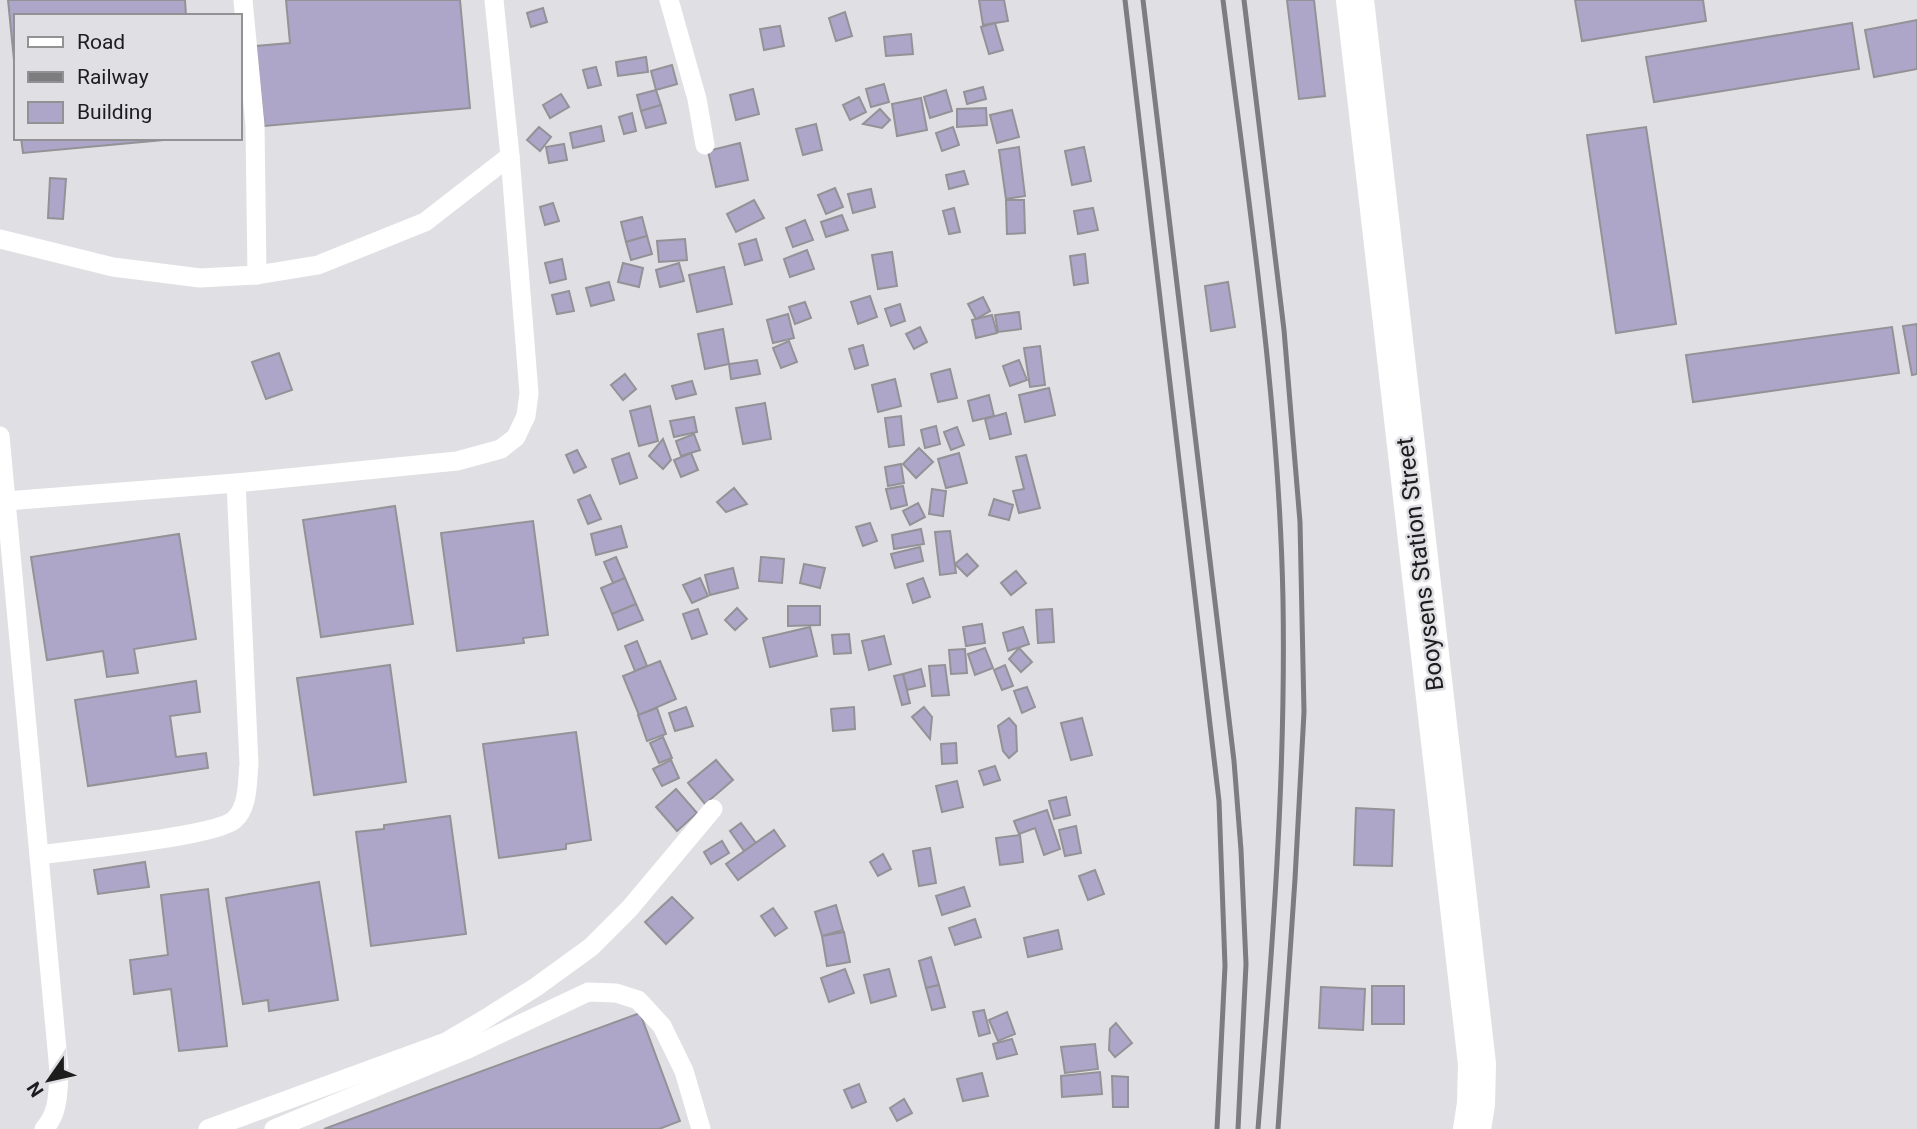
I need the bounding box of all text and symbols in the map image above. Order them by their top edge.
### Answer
legend [14,14,242,140]
text: Road [77,30,125,54]
text: Railway [77,65,149,89]
text: Building [77,100,152,124]
street label: Booysens Station Street [1391,435,1449,692]
north arrow [14,1045,84,1115]
text: N [22,1077,49,1101]

